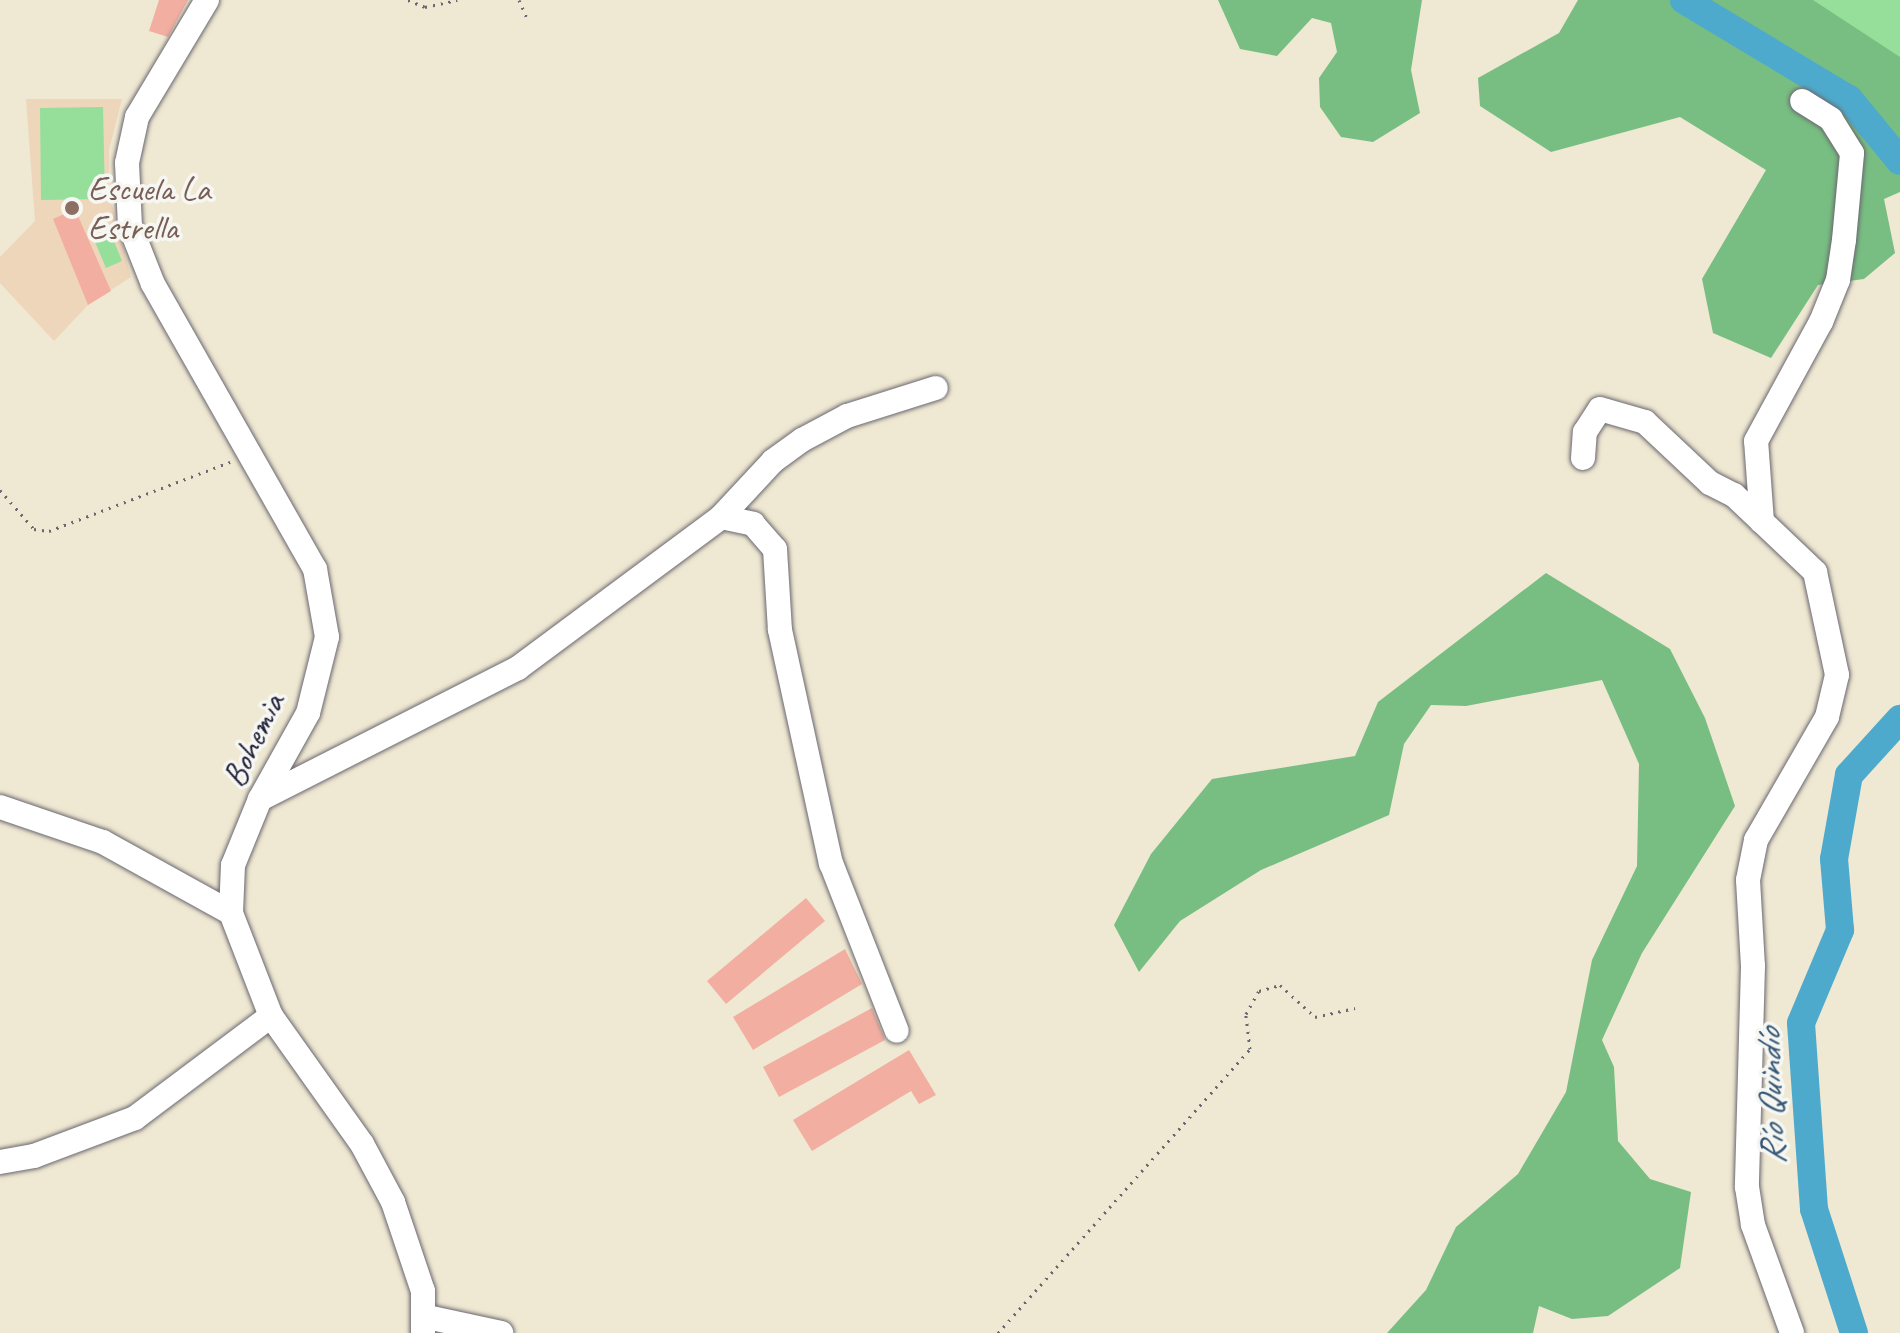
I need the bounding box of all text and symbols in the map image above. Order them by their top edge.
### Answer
place label: Escuela La Estrella [88,168,210,248]
marker: Escuela La Estrella [63,199,81,217]
street label: Bohemia [213,687,293,793]
water label: Río Quindío [1747,1029,1795,1165]

